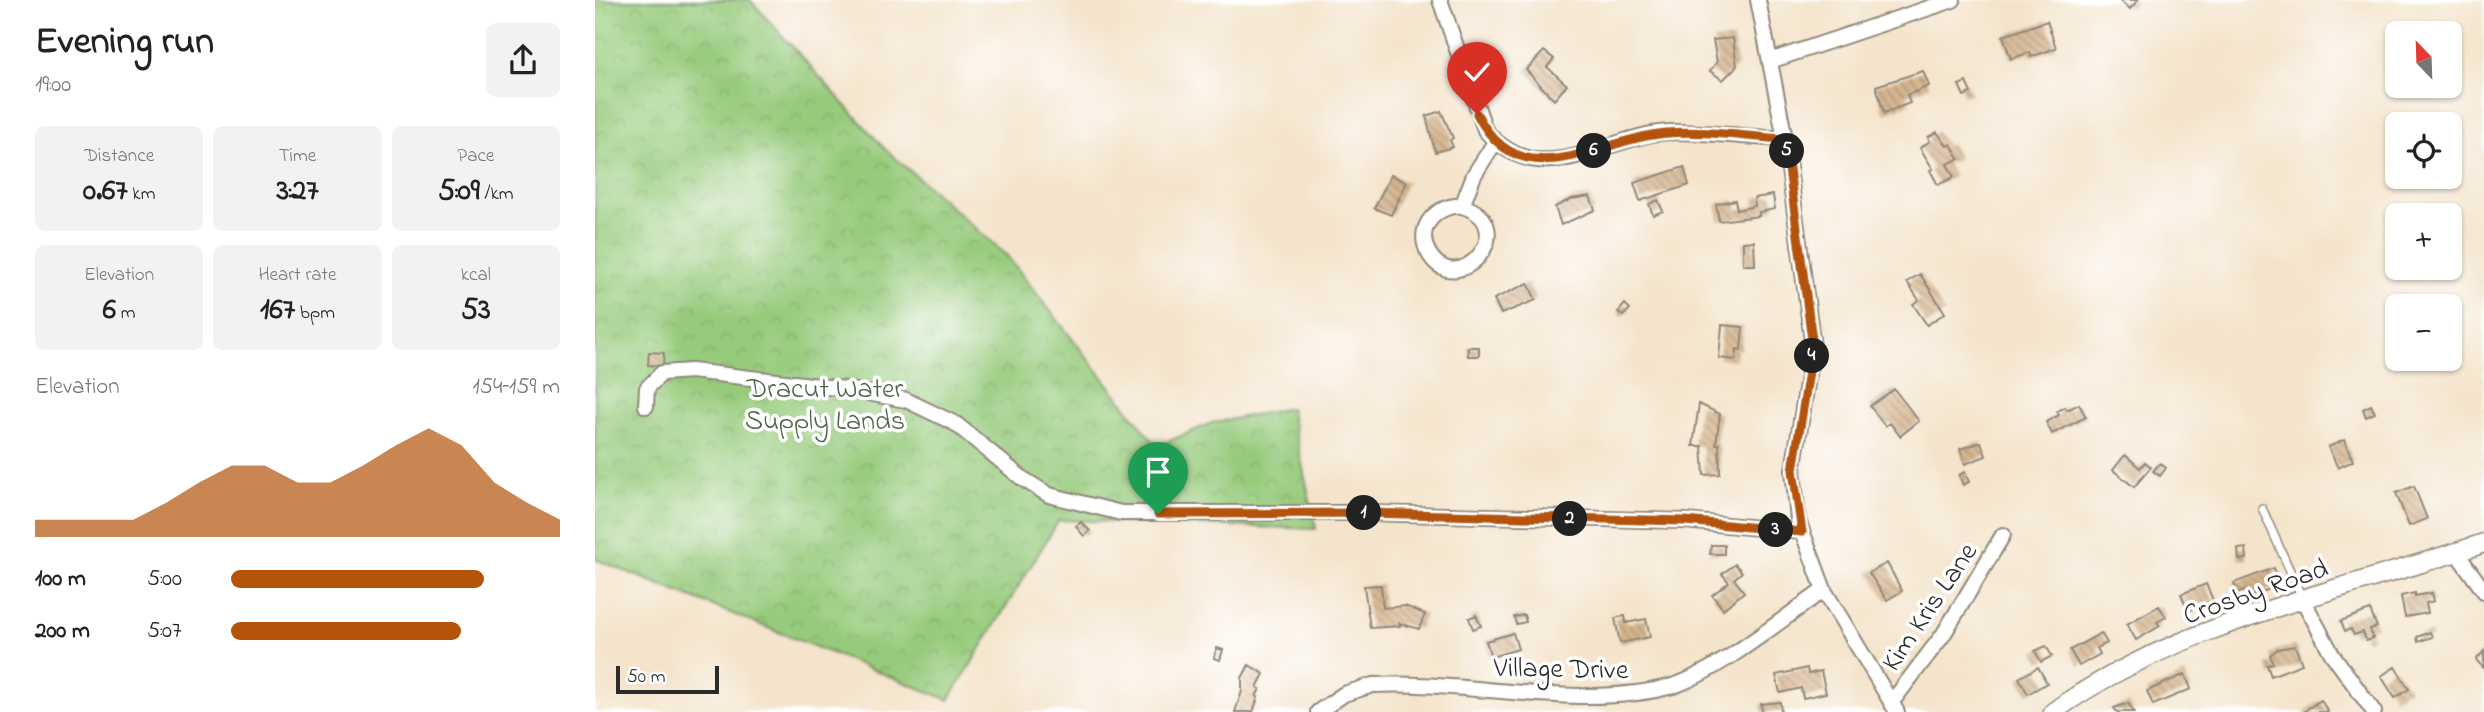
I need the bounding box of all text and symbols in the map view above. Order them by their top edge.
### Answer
text: Evening run [35,15,214,71]
north arrow [2385,21,2462,98]
map controls [2385,21,2462,371]
button: share [486,23,560,97]
pin [1447,42,1507,114]
icon: check [1458,53,1496,91]
text: 19:00 [35,69,71,102]
button: locate [2385,112,2462,189]
pin: 6 [1577,134,1611,168]
pin: 5 [1769,134,1805,168]
text: 6 [1589,137,1598,164]
text: 5 [1781,137,1792,164]
text: Distance [84,143,154,170]
text: Time [279,143,316,170]
text: Pace [457,143,494,170]
text: 0.67 [83,170,128,214]
text: 3:27 [276,170,319,214]
text: 5:09 [438,170,480,214]
text: km [128,181,155,208]
text: /km [480,181,514,208]
button: + [2385,203,2462,280]
text: Elevation [84,262,154,289]
text: Heart rate [259,262,336,289]
text: kcal [461,262,491,289]
text: 6 [103,289,116,333]
text: 167 [260,289,295,333]
text: 53 [461,289,491,333]
button: − [2385,294,2462,371]
text: m [116,300,136,327]
text: bpm [295,300,335,327]
pin: 4 [1795,338,1829,374]
text: 4 [1808,342,1815,369]
park label: Dracut Water Supply Lands [745,370,905,443]
text: Elevation [35,371,120,404]
text: 154–159 m [472,371,560,404]
pin [1128,442,1188,514]
icon: arrive [1139,453,1177,491]
pin: 1 [1347,496,1381,530]
text: 1 [1360,499,1367,526]
pin: 2 [1553,502,1587,536]
text: 2 [1565,505,1574,532]
pin: 3 [1759,512,1793,548]
text: 3 [1772,516,1779,543]
street label: Kim Kris Lane [1873,535,1989,681]
street label: Crosby Road [2178,549,2335,637]
text: 100 m [35,563,86,596]
text: 5:00 [147,563,182,596]
text: 200 m [35,615,90,648]
text: 5:07 [147,615,182,648]
street label: Village Drive [1492,649,1629,692]
scale bar [616,663,719,695]
text: 50 m [627,664,666,691]

